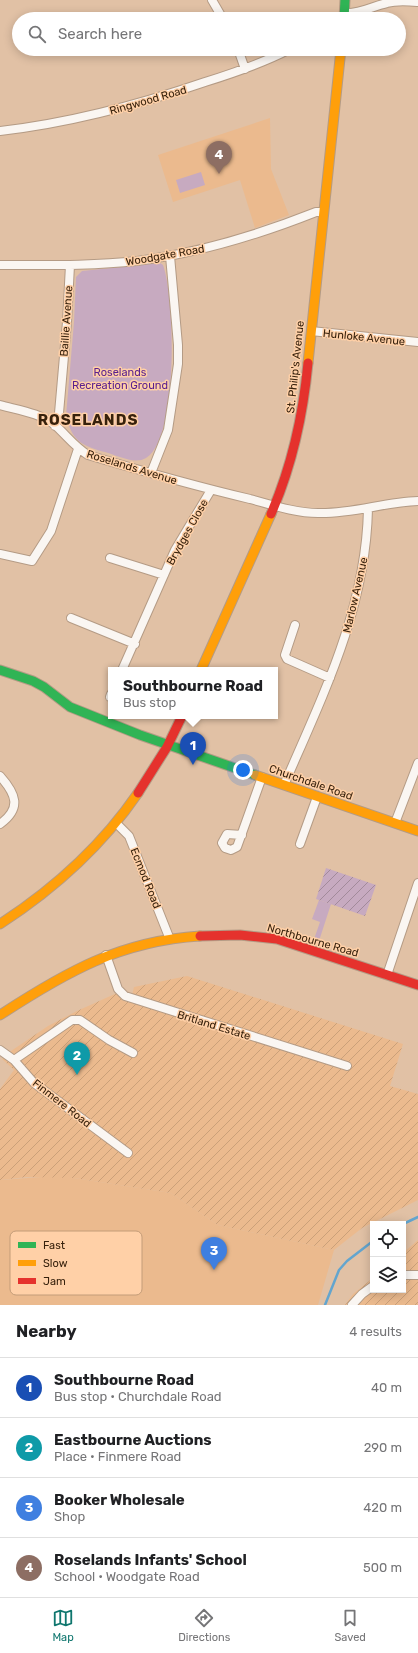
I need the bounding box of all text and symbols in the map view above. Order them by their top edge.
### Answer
search box [12,12,406,56]
icon: search [26,23,48,45]
text: Search here [58,25,142,43]
street label: Ringwood Road [108,83,188,118]
pin: 4 [206,141,232,174]
street label: Woodgate Road [125,242,205,269]
street label: Baillie Avenue [58,285,75,357]
street label: St. Philip's Avenue [284,320,307,414]
street label: Hunloke Avenue [322,327,406,348]
park label: Roselands Recreation Ground [72,366,168,392]
district label: ROSELANDS [38,411,138,429]
street label: Roselands Avenue [85,448,179,487]
street label: Brydges Close [164,497,211,567]
street label: Marlow Avenue [340,556,371,634]
popup [108,667,278,719]
text: Southbourne Road [123,677,263,695]
text: Bus stop [123,695,176,710]
pin: 1 [180,732,206,765]
your location [233,760,253,780]
street label: Churchdale Road [267,762,354,803]
street label: Ecmod Road [128,846,164,910]
street label: Northbourne Road [266,921,360,960]
street label: Britland Estate [176,1008,252,1043]
pin: 2 [64,1042,90,1075]
street label: Finmere Road [30,1077,94,1130]
map controls [370,1221,406,1293]
button: locate [370,1221,406,1257]
legend [10,1231,142,1295]
pin: 3 [201,1237,227,1270]
text: Fast [43,1239,66,1252]
text: Slow [43,1257,68,1270]
button: layers [370,1257,406,1293]
text: Jam [43,1275,66,1288]
text: Nearby [16,1321,77,1341]
text: 4 results [349,1324,402,1339]
text: Southbourne Road [54,1371,194,1389]
text: 1 [26,1380,32,1395]
text: 40 m [371,1380,402,1395]
text: Bus stop · Churchdale Road [54,1389,222,1404]
text: Eastbourne Auctions [54,1431,212,1449]
text: 2 [25,1440,33,1455]
text: 290 m [364,1440,402,1455]
text: Place · Finmere Road [54,1449,181,1464]
text: Booker Wholesale [54,1491,185,1509]
text: 3 [25,1500,33,1515]
text: 420 m [363,1500,402,1515]
text: Shop [54,1509,85,1524]
text: Roselands Infants' School [54,1551,247,1569]
text: 4 [25,1560,33,1575]
text: 500 m [363,1560,402,1575]
text: School · Woodgate Road [54,1569,200,1584]
tab: Map [52,1607,74,1644]
tab: Directions [178,1607,230,1644]
tab: Saved [335,1607,366,1644]

